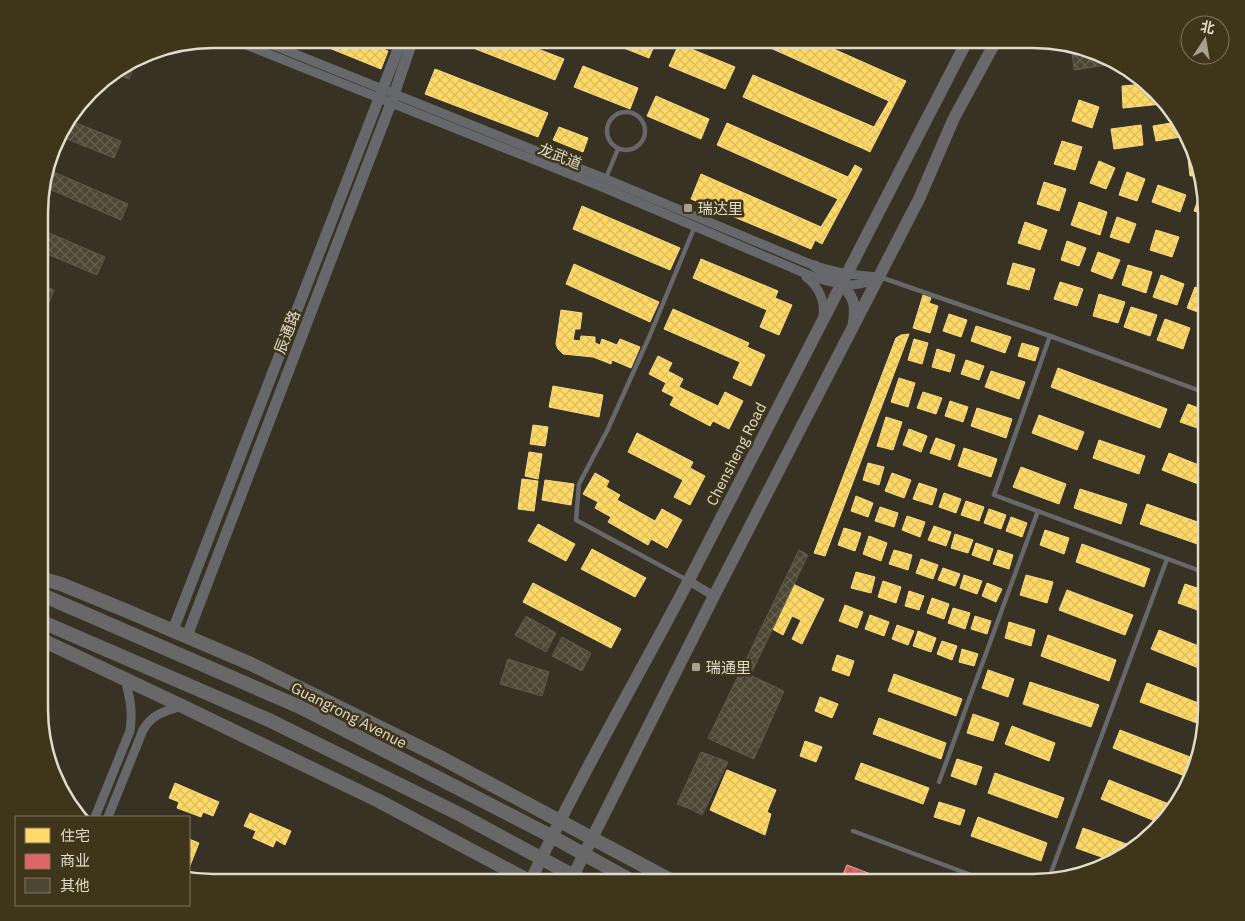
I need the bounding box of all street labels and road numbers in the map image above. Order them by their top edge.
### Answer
street label: 龙武道 [536,139,584,173]
street label: 辰通路 [270,308,304,356]
street label: Chensheng Road [702,399,770,509]
street label: Guangrong Avenue [288,678,410,752]

